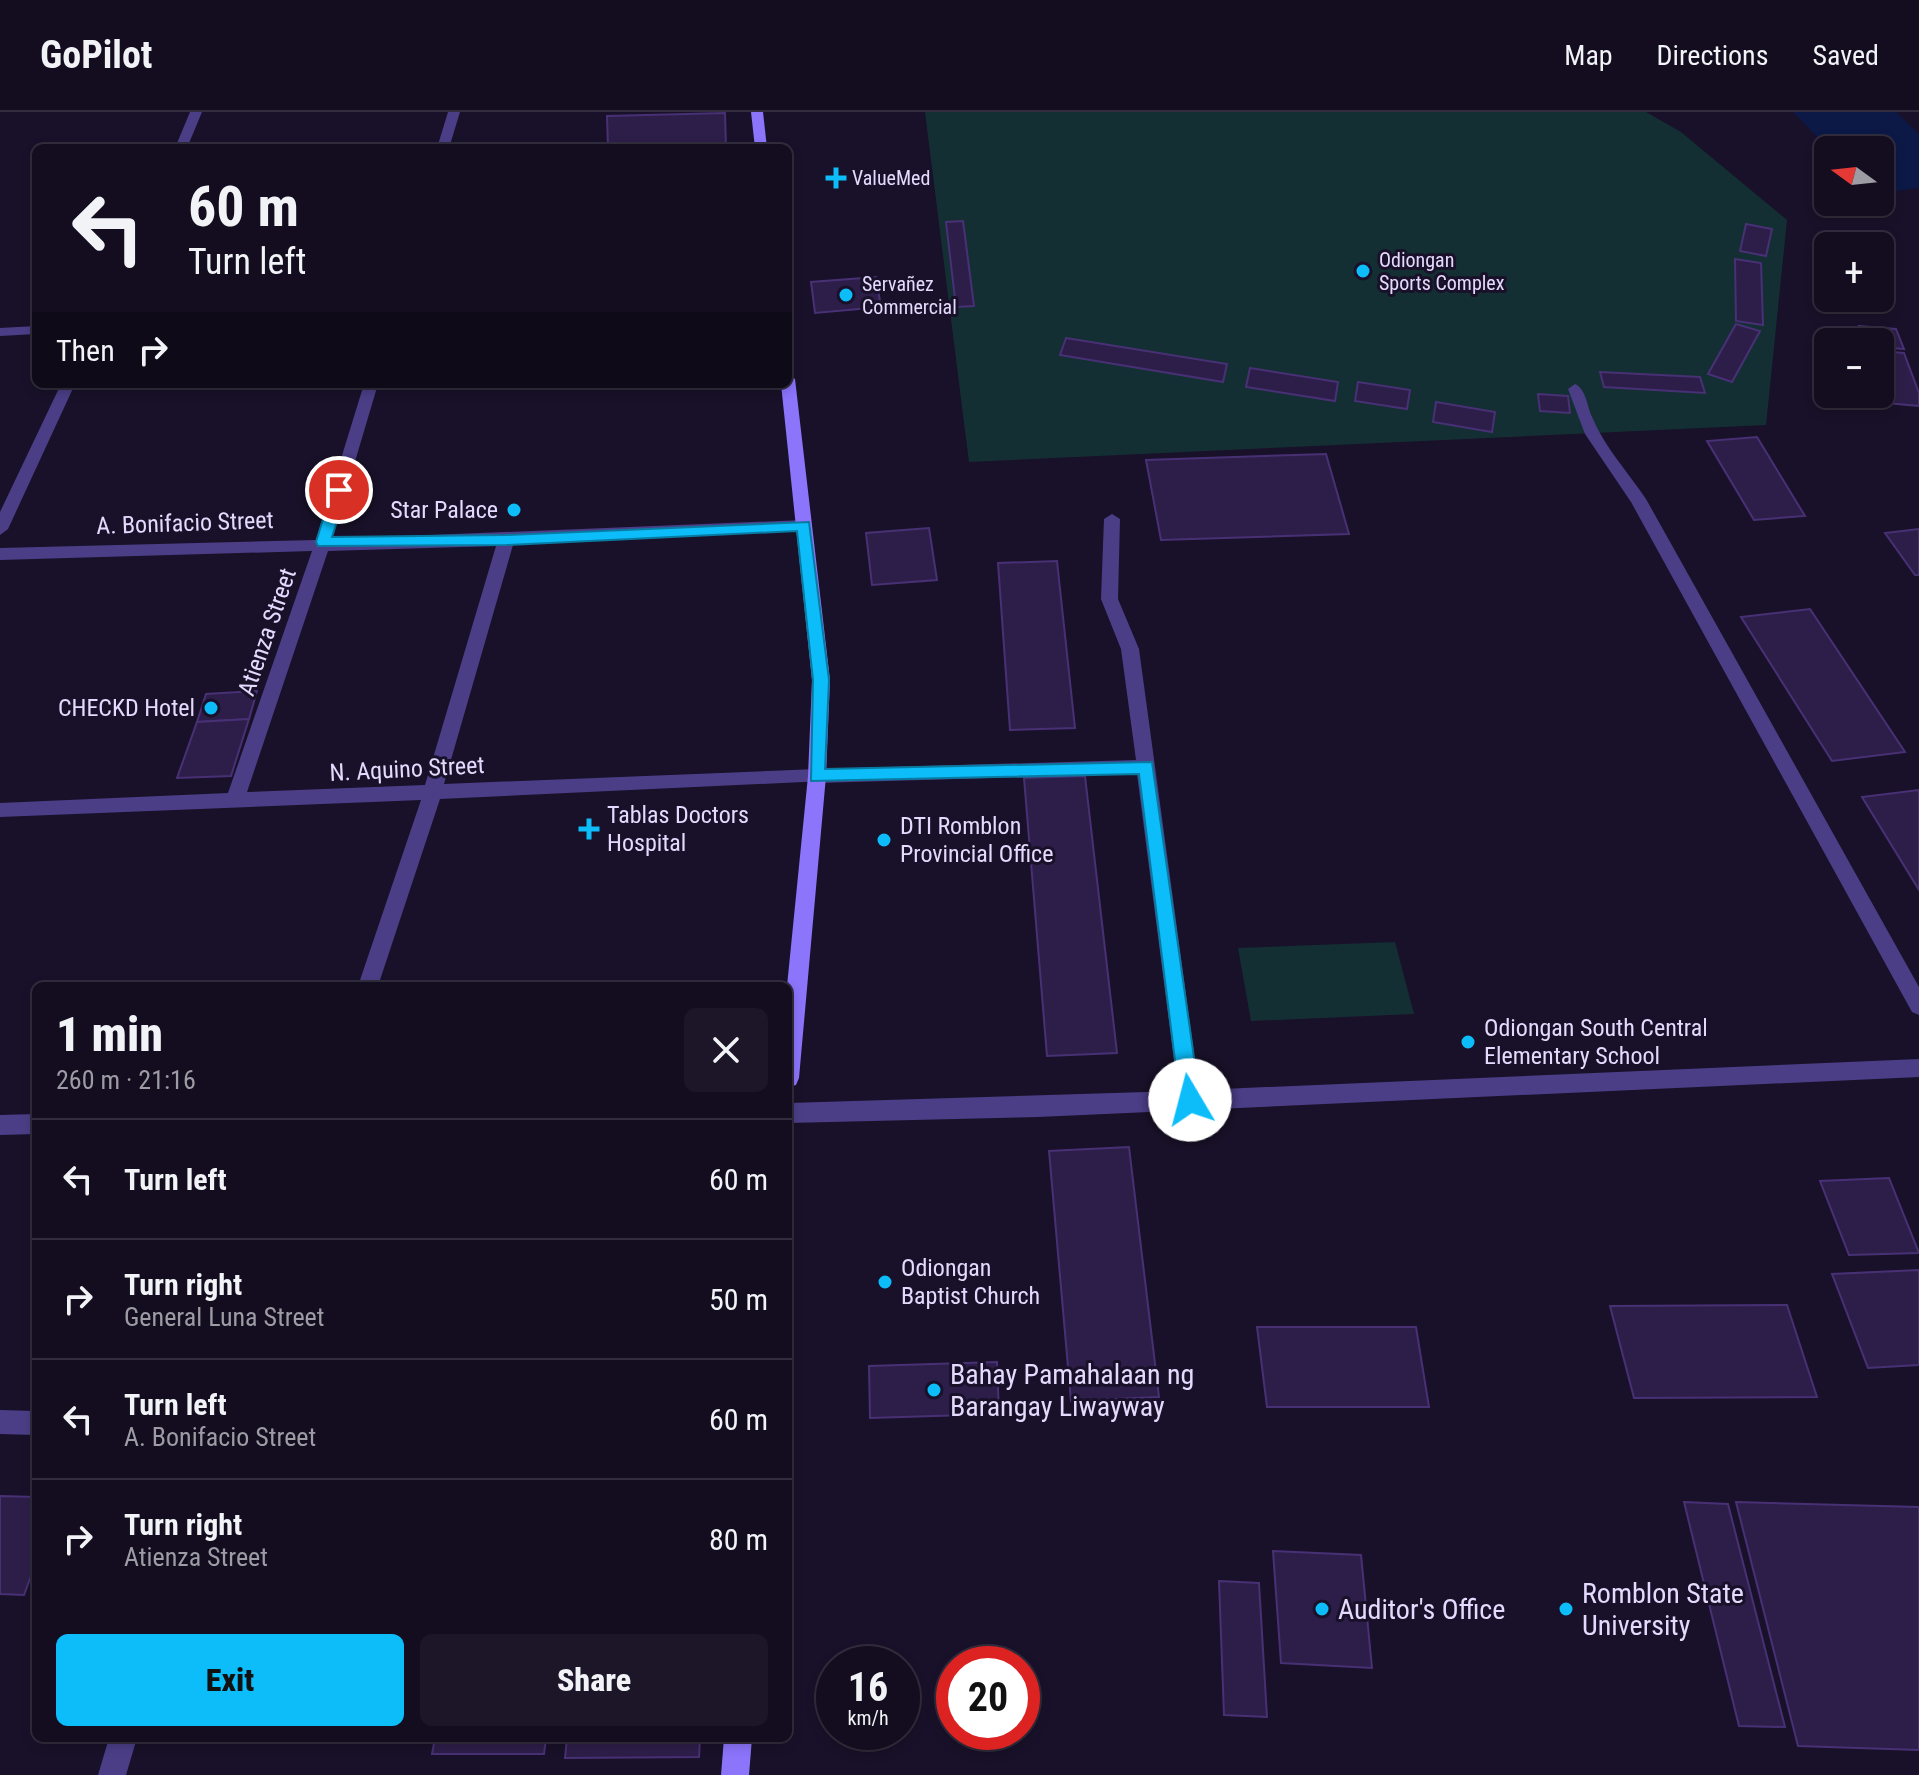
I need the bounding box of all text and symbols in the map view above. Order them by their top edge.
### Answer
text: GoPilot [40,33,152,77]
text: Map [1564,39,1613,72]
text: Directions [1657,39,1768,72]
text: Saved [1812,39,1879,72]
north arrow [1814,136,1894,216]
map controls [1814,136,1894,408]
place label: ValueMed [852,166,930,190]
marker: ValueMed [827,169,845,187]
text: 60 m [188,174,299,240]
icon: left [56,176,160,280]
button: + [1814,232,1894,312]
text: Turn left [188,241,306,283]
place label: Odiongan Sports Complex [1379,248,1505,295]
marker: Odiongan Sports Complex [1354,262,1372,280]
place label: Servañez Commercial [862,272,957,319]
marker: Servañez Commercial [837,286,855,304]
icon: right [131,328,175,372]
button: − [1814,328,1894,408]
text: Then [56,333,115,368]
pin [305,456,373,524]
icon: arrive [317,468,361,512]
place label: Star Palace [390,496,498,524]
marker: Star Palace [505,501,523,519]
street label: A. Bonifacio Street [96,506,274,540]
street label: Atienza Street [232,565,302,699]
place label: CHECKD Hotel [58,694,195,722]
marker: CHECKD Hotel [202,699,220,717]
street label: N. Aquino Street [329,751,485,787]
place label: Tablas Doctors Hospital [607,801,749,857]
place label: DTI Romblon Provincial Office [900,812,1053,868]
marker: Tablas Doctors Hospital [578,818,600,840]
marker: DTI Romblon Provincial Office [875,831,893,849]
text: 1 min [56,1006,163,1063]
button: close [684,1008,768,1092]
place label: Odiongan South Central Elementary School [1484,1014,1708,1070]
marker: Odiongan South Central Elementary School [1459,1033,1477,1051]
position arrow [1148,1058,1232,1142]
text: 260 m · 21:16 [56,1065,196,1095]
icon: left [56,1157,100,1201]
text: Turn left [124,1162,227,1197]
text: 60 m [709,1162,768,1197]
place label: Odiongan Baptist Church [901,1254,1040,1310]
text: Turn right [124,1267,242,1302]
marker: Odiongan Baptist Church [876,1273,894,1291]
icon: right [56,1277,100,1321]
text: 50 m [709,1282,768,1317]
text: General Luna Street [124,1302,324,1332]
place label: Bahay Pamahalaan ng Barangay Liwayway [950,1358,1194,1423]
marker: Bahay Pamahalaan ng Barangay Liwayway [925,1381,943,1399]
text: Turn left [124,1387,227,1422]
icon: left [56,1397,100,1441]
text: 60 m [709,1402,768,1437]
text: A. Bonifacio Street [124,1422,316,1452]
text: Turn right [124,1507,242,1542]
icon: right [56,1517,100,1561]
text: 80 m [709,1522,768,1557]
text: Atienza Street [124,1542,268,1572]
place label: Romblon State University [1582,1577,1744,1642]
place label: Auditor's Office [1338,1593,1505,1626]
marker: Auditor's Office [1313,1600,1331,1618]
marker: Romblon State University [1557,1600,1575,1618]
button: Exit [56,1634,404,1726]
button: Share [420,1634,768,1726]
speed limit sign: 20 [936,1646,1040,1750]
text: 16 [848,1664,888,1711]
text: km/h [847,1706,889,1730]

